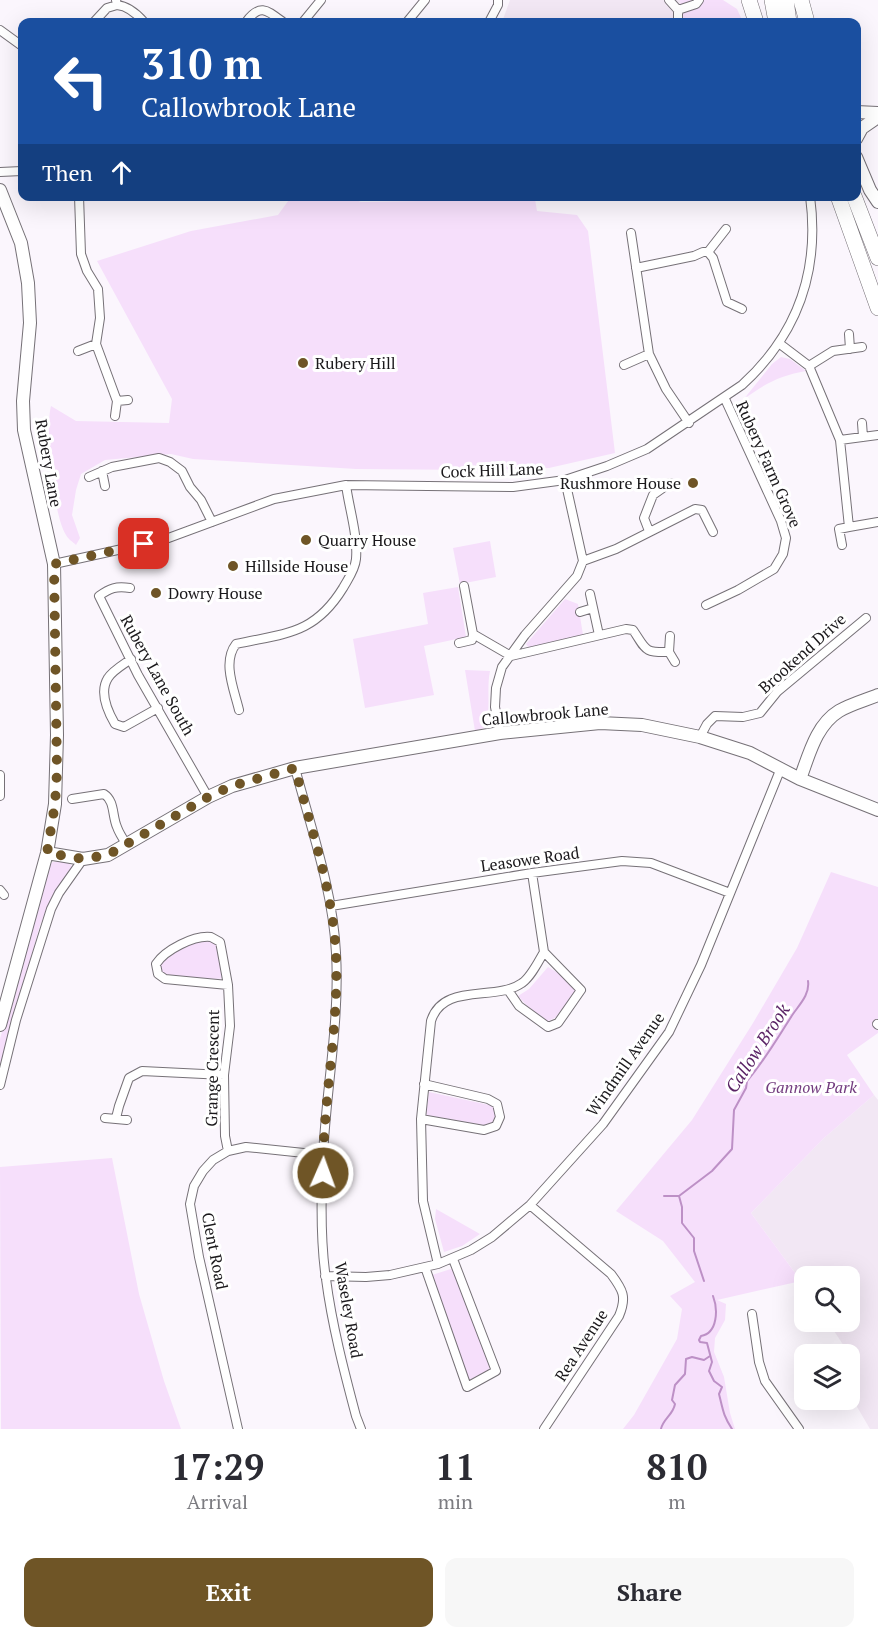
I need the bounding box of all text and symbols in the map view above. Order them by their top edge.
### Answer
text: 310 m [141,35,262,91]
icon: left [42,42,120,120]
text: Callowbrook Lane [141,89,356,125]
icon: ahead [105,156,138,189]
text: Then [42,158,93,187]
place label: Rubery Hill [315,352,396,374]
marker: Rubery Hill [296,356,310,370]
street label: Rubery Farm Grove [731,397,807,531]
street label: Rubery Lane [30,417,68,509]
street label: Cock Hill Lane [440,457,544,483]
place label: Rushmore House [560,472,681,494]
marker: Rushmore House [686,476,700,490]
pin [118,518,169,569]
icon: arrive [127,527,160,560]
place label: Quarry House [318,529,416,551]
marker: Quarry House [299,533,313,547]
place label: Hillside House [245,555,348,577]
marker: Hillside House [226,559,240,573]
place label: Dowry House [168,582,263,604]
marker: Dowry House [149,586,163,600]
street label: Brookend Drive [754,608,850,698]
street label: Rubery Lane South [116,611,201,740]
street label: Callowbrook Lane [481,697,609,731]
street label: Leasowe Road [479,841,581,877]
water label: Callow Brook [719,999,795,1097]
street label: Windmill Avenue [581,1008,669,1120]
street label: Grange Crescent [200,1009,224,1127]
park label: Gannow Park [765,1076,857,1098]
position arrow [291,1141,355,1205]
street label: Clent Road [197,1211,233,1292]
street label: Waseley Road [330,1260,368,1360]
map controls [794,1266,860,1410]
button: search [794,1266,860,1332]
street label: Rea Avenue [549,1305,613,1385]
button: layers [794,1344,860,1410]
text: 17:29 [171,1443,264,1490]
text: 11 [435,1443,476,1490]
text: 810 [646,1443,707,1490]
text: Arrival [187,1488,248,1515]
text: min [438,1488,473,1515]
text: m [668,1488,685,1515]
button: Exit [24,1558,433,1627]
button: Share [445,1558,854,1627]

